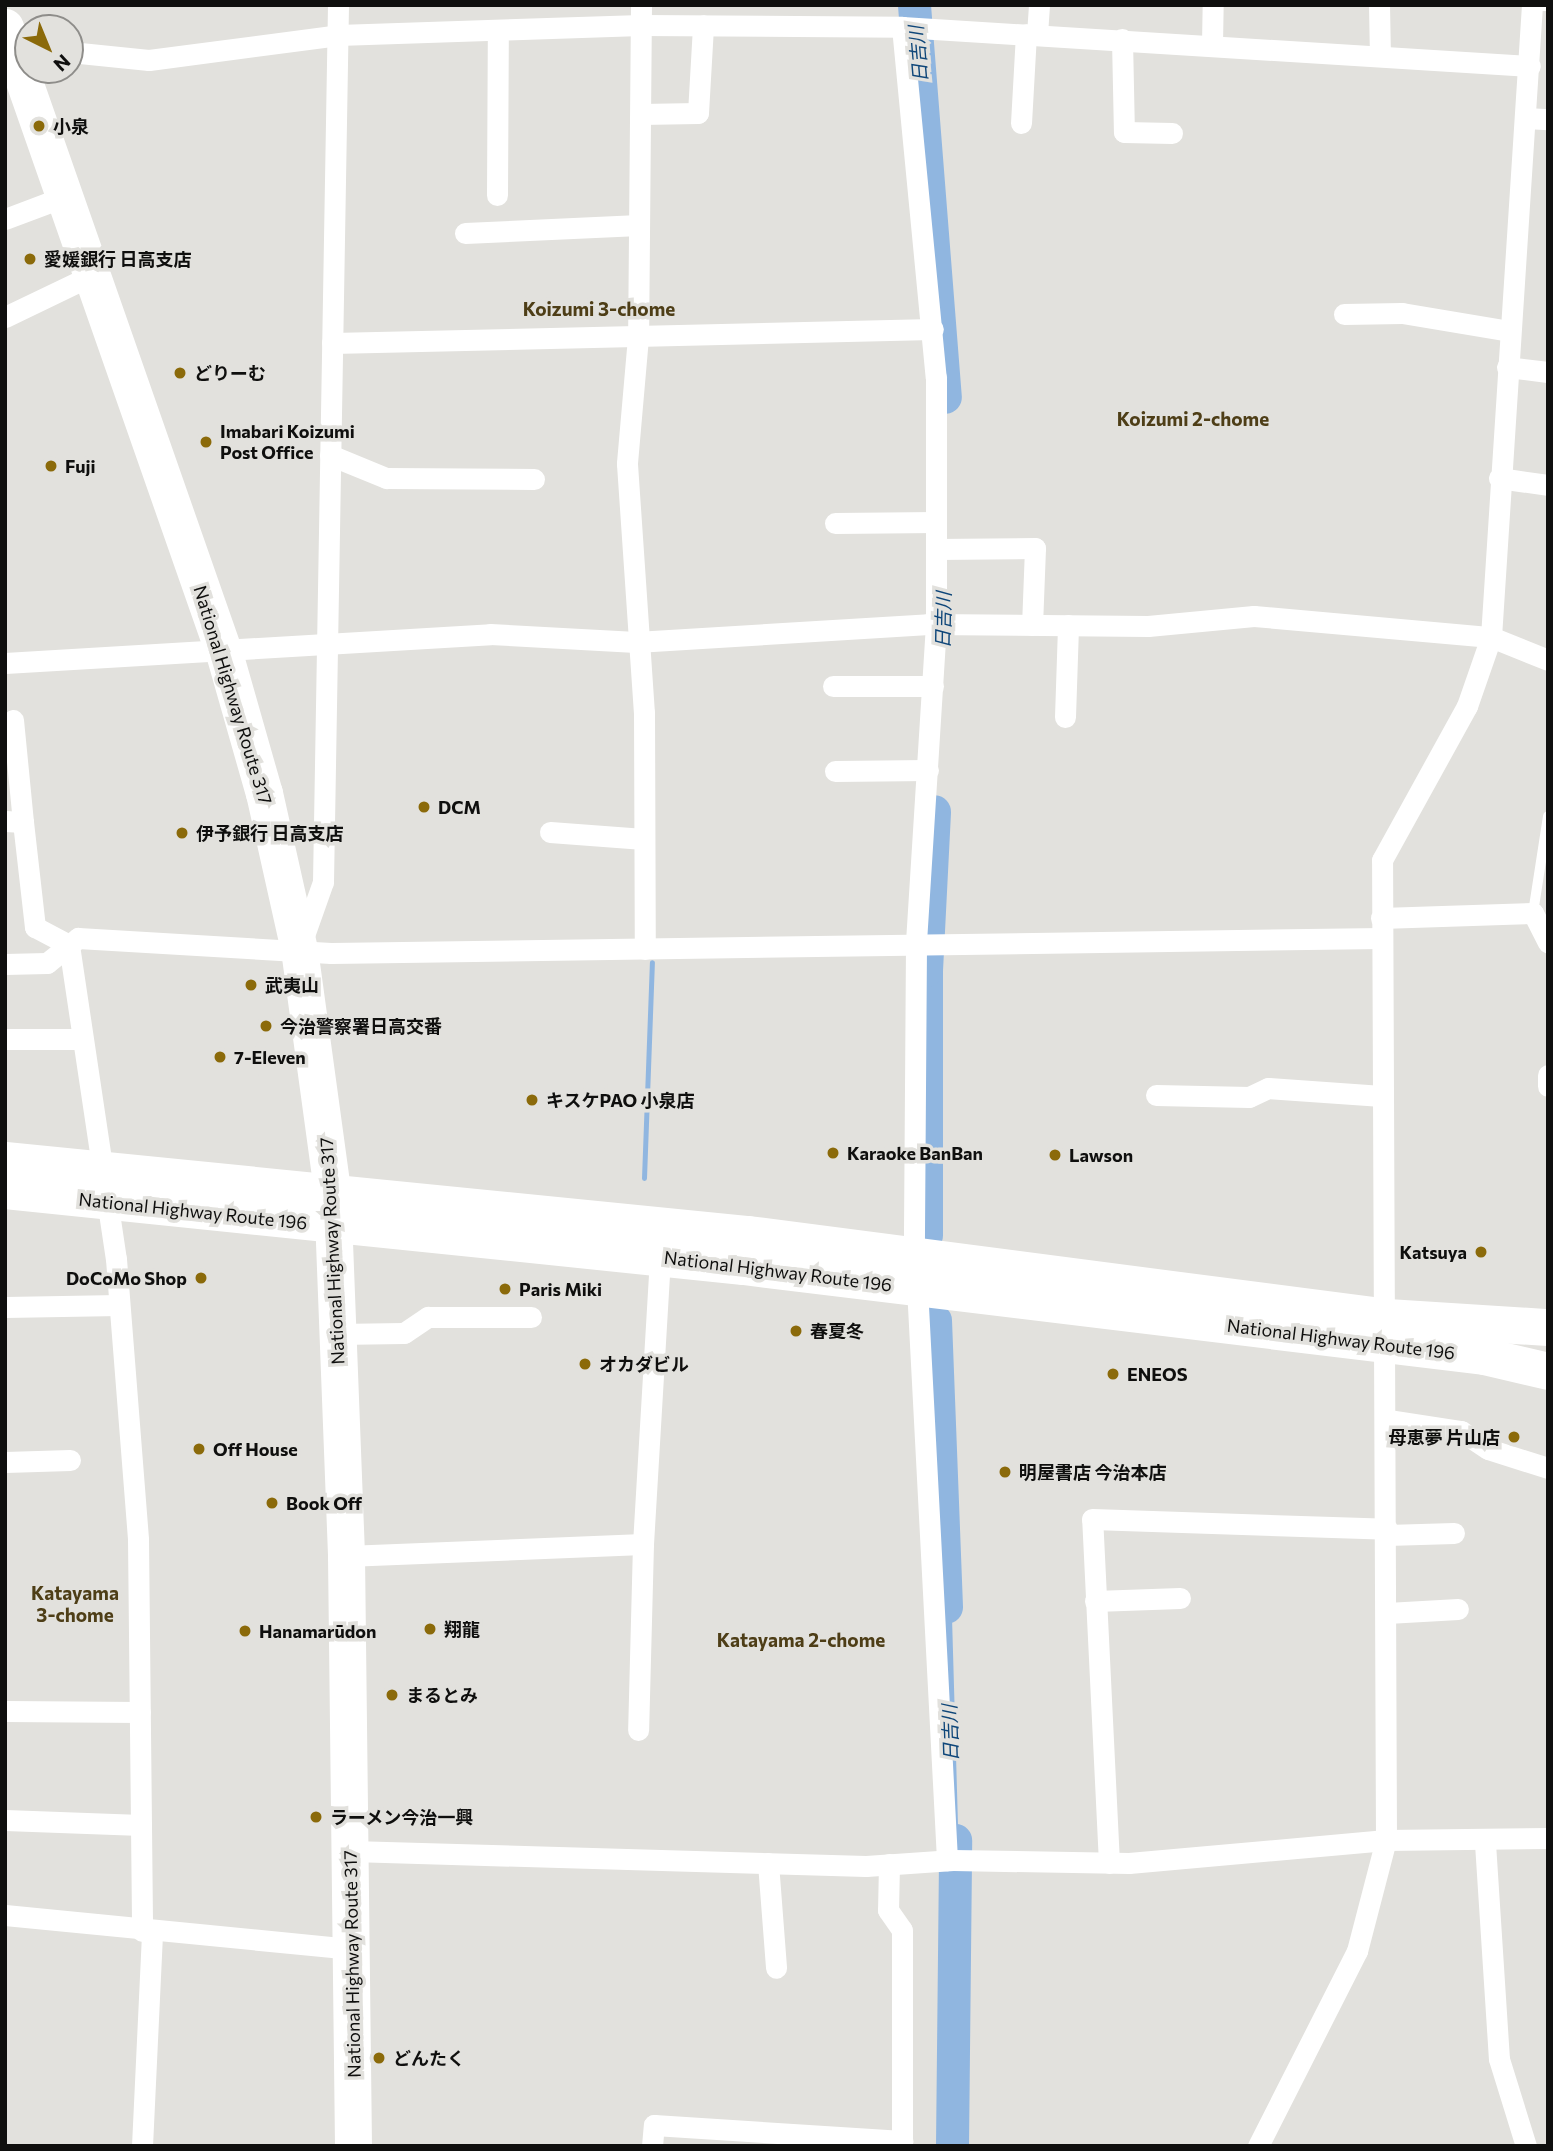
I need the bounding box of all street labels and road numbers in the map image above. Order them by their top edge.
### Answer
street label: National Highway Route 317 [189,583,277,807]
street label: National Highway Route 317 [315,1137,349,1365]
street label: National Highway Route 196 [78,1188,308,1234]
street label: National Highway Route 196 [663,1246,893,1296]
street label: National Highway Route 196 [1226,1314,1456,1364]
street label: National Highway Route 317 [339,1850,365,2078]

